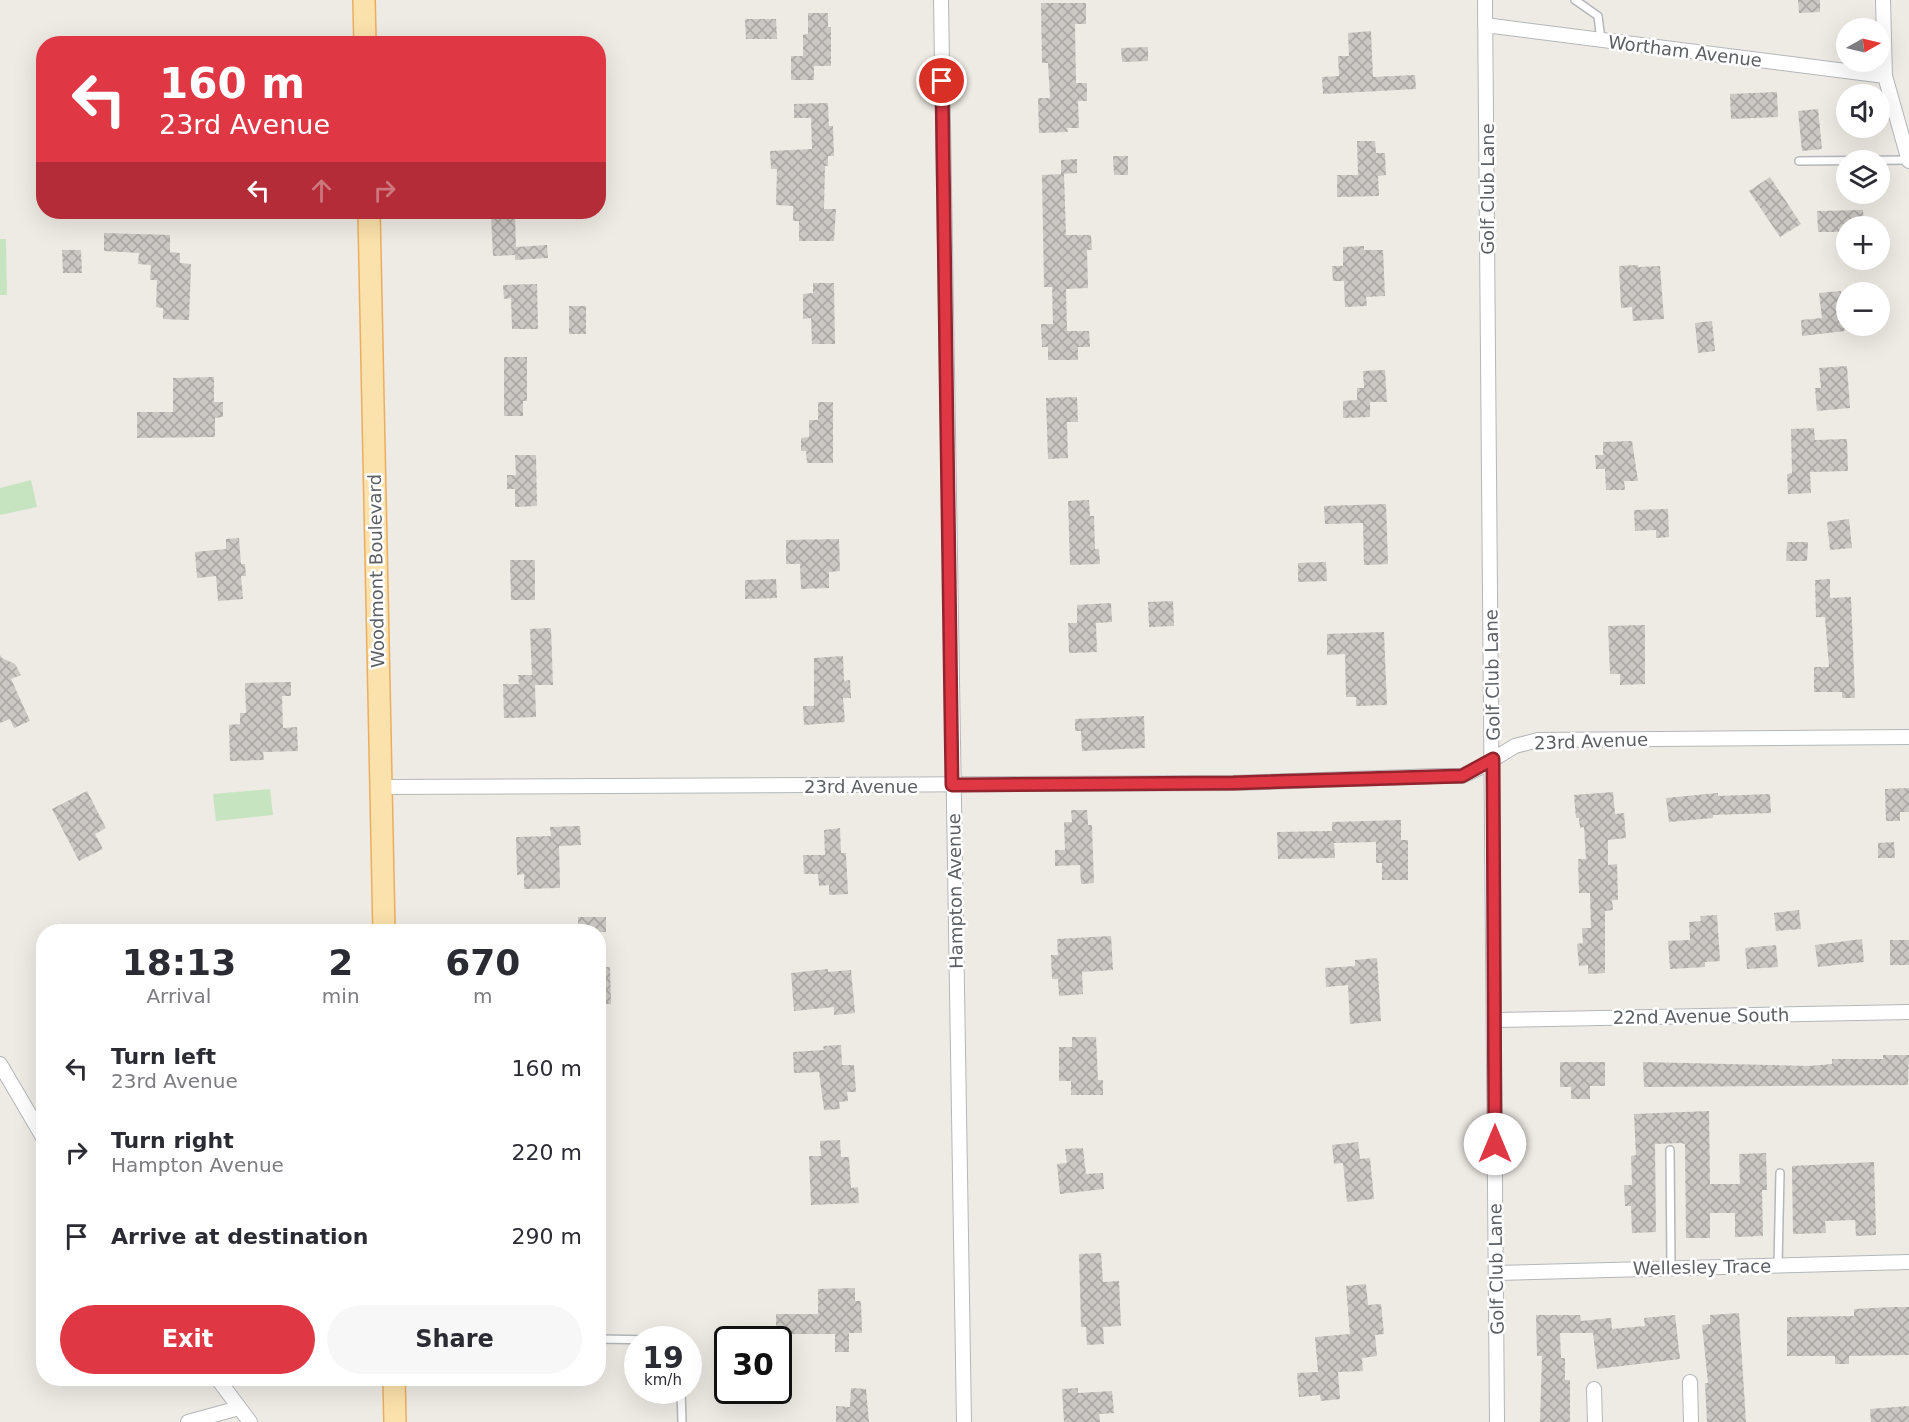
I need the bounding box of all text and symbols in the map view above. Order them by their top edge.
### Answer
north arrow [1836,18,1890,72]
map controls [1836,18,1890,336]
street label: Wortham Avenue [1607,31,1763,71]
pin [916,55,967,106]
text: 160 m [159,59,305,108]
icon: left [60,60,138,138]
icon: arrive [925,64,958,97]
button: sound [1836,84,1890,138]
text: 23rd Avenue [159,109,330,140]
street label: Golf Club Lane [1477,123,1498,255]
button: layers [1836,150,1890,204]
icon: left [242,174,275,207]
icon: ahead [305,174,338,207]
icon: right [368,174,401,207]
button: + [1836,216,1890,270]
button: − [1836,282,1890,336]
street label: Woodmont Boulevard [364,474,388,668]
street label: Golf Club Lane [1480,609,1504,741]
street label: 23rd Avenue [1534,729,1648,753]
street label: 23rd Avenue [804,776,918,797]
street label: Hampton Avenue [943,813,967,969]
text: 18:13 [122,942,236,983]
text: 2 [328,942,353,983]
text: 670 [445,942,520,983]
text: Arrival [146,984,211,1008]
text: min [322,984,360,1008]
text: m [473,984,493,1008]
street label: 22nd Avenue South [1613,1004,1789,1028]
text: Turn left [111,1044,216,1069]
icon: left [60,1052,93,1085]
text: 160 m [512,1056,582,1081]
text: 23rd Avenue [111,1069,238,1093]
position arrow [1463,1112,1527,1176]
text: Turn right [111,1128,234,1153]
icon: right [60,1136,93,1169]
text: 220 m [512,1140,582,1165]
text: Hampton Avenue [111,1153,284,1177]
street label: Golf Club Lane [1484,1203,1508,1335]
icon: arrive [60,1220,93,1253]
text: Arrive at destination [111,1224,368,1249]
text: 290 m [512,1224,582,1249]
street label: Wellesley Trace [1633,1255,1771,1279]
button: Exit [60,1305,315,1374]
button: Share [327,1305,582,1374]
speed limit sign: 30 [714,1326,792,1404]
text: 19 [642,1340,684,1375]
text: km/h [644,1371,682,1389]

